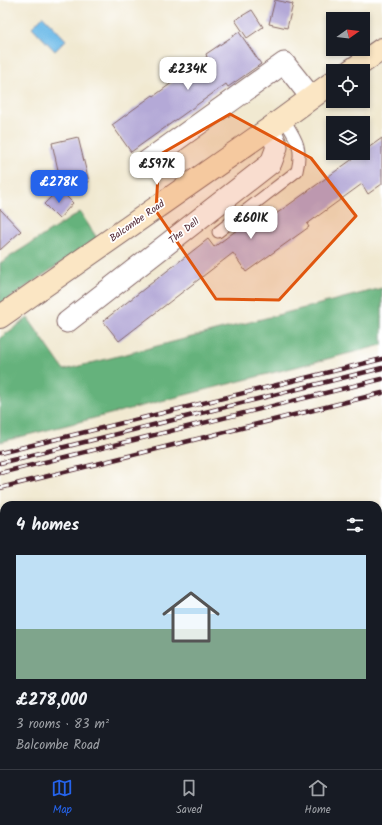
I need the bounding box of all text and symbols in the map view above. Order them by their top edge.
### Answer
north arrow [326,12,370,56]
map controls [326,12,370,160]
pin: £234K [160,57,216,91]
text: £234K [168,59,208,80]
button: locate [326,64,370,108]
button: layers [326,116,370,160]
pin: £597K [129,152,185,186]
text: £597K [139,154,175,175]
pin: £278K [31,170,87,204]
text: £278K [40,172,78,193]
street label: Balcombe Road [106,195,169,246]
pin: £601K [223,206,279,240]
text: £601K [234,208,268,229]
street label: The Dell [165,214,203,248]
text: 4 homes [16,512,79,539]
icon: filters [344,514,366,536]
icon: home [155,581,227,653]
text: £278,000 [16,687,87,714]
text: 3 rooms · 83 m² [16,714,109,735]
text: Balcombe Road [16,735,100,756]
tab: Map [51,777,73,819]
tab: Saved [176,777,202,819]
tab: Home [305,777,331,819]

